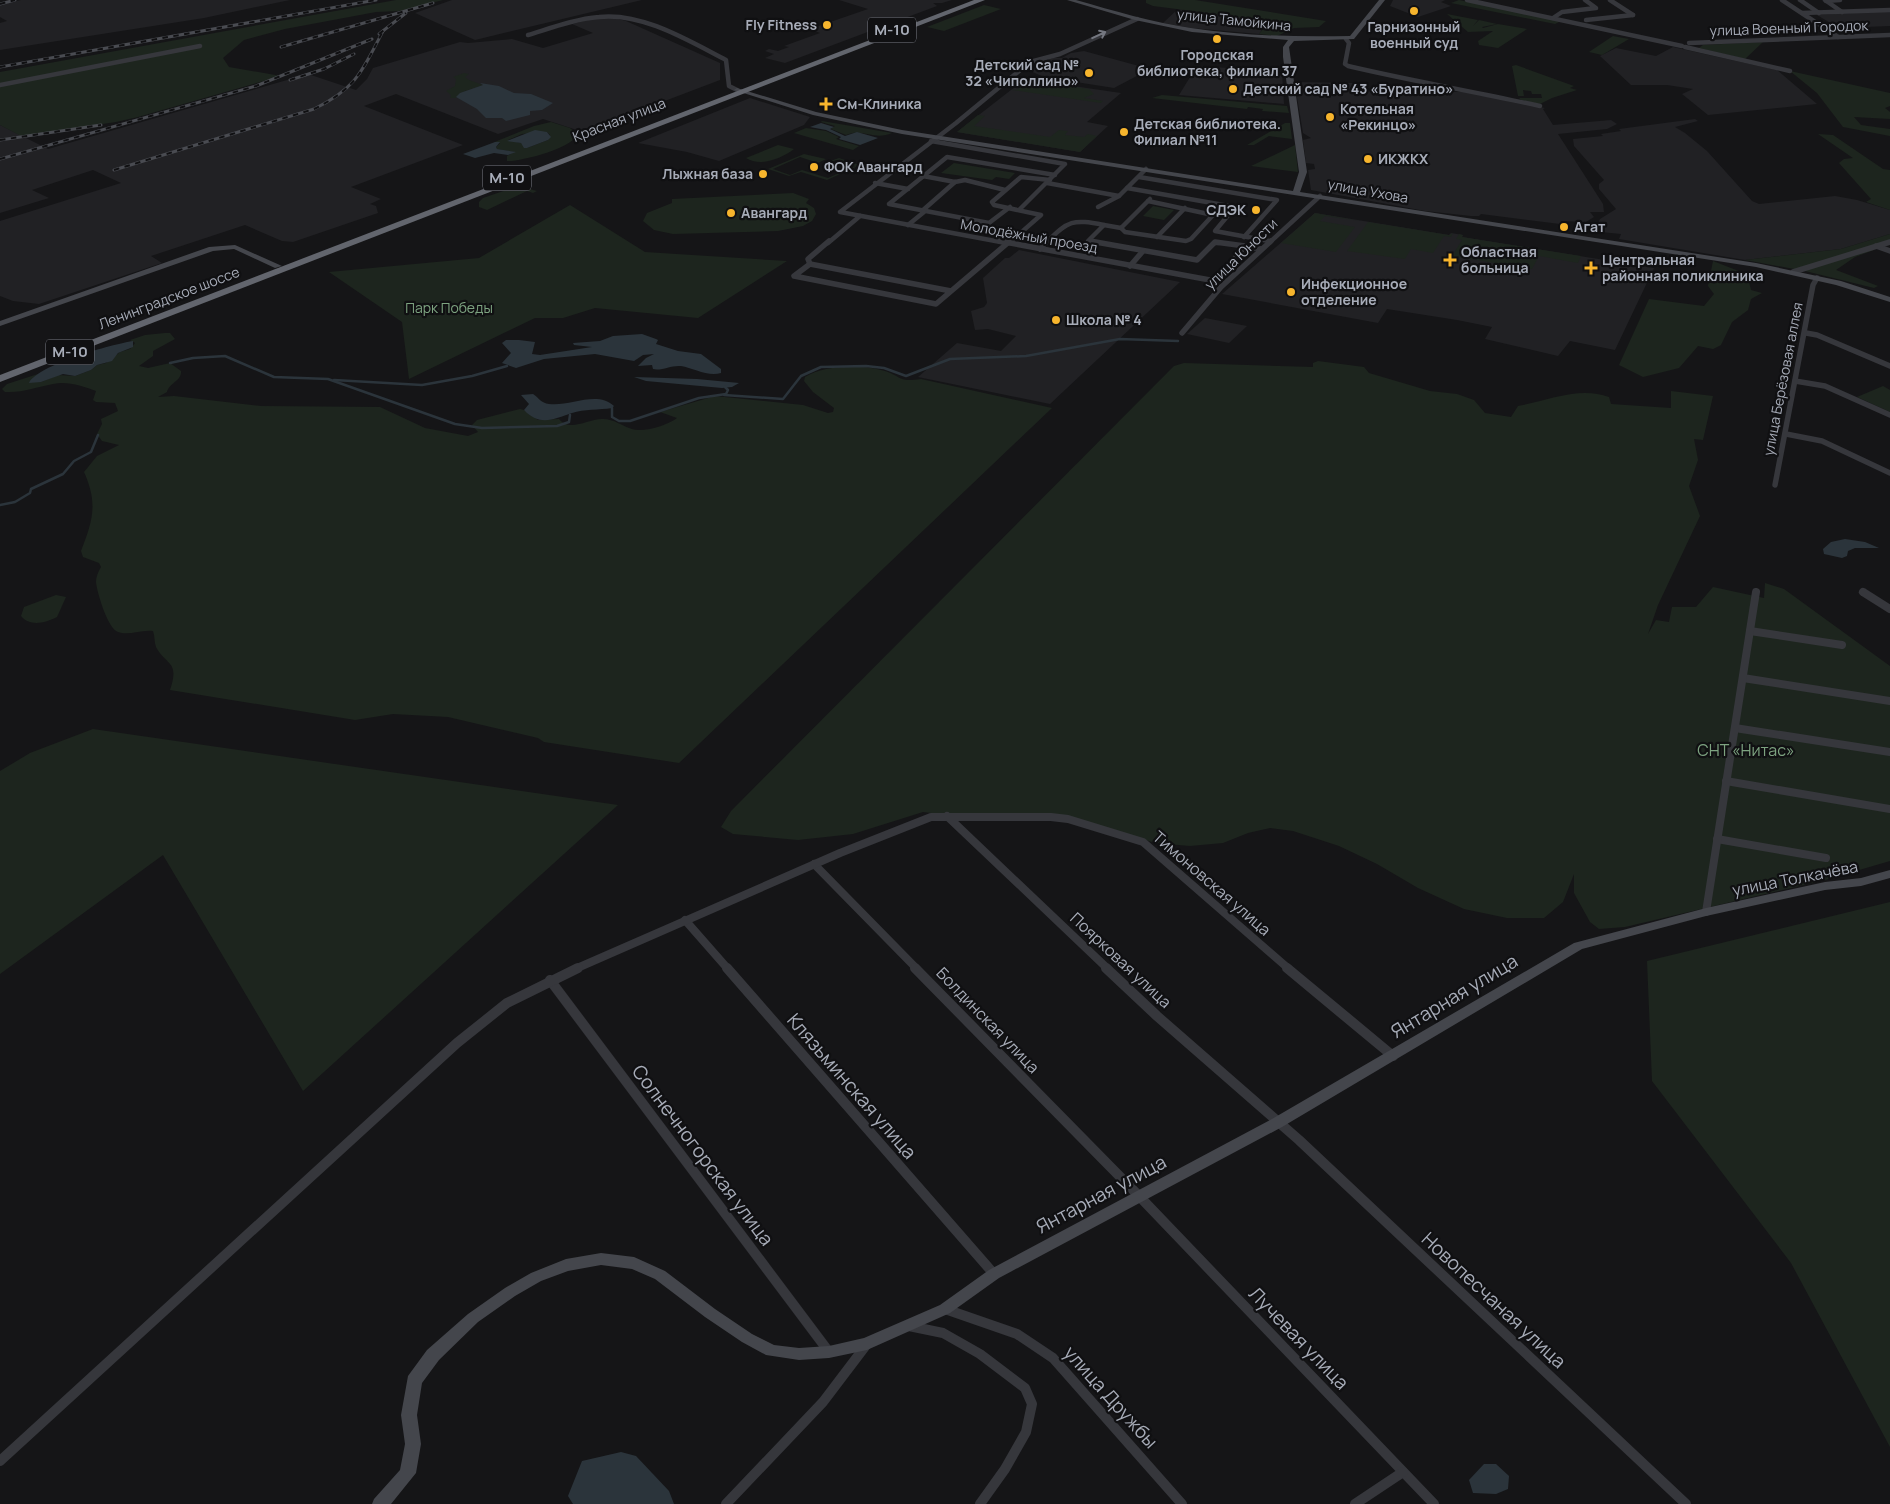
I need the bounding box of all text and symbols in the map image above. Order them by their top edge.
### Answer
street label: улица Тамойкина [1176,4,1292,35]
marker: Гарнизонный военный суд [1408,5,1420,17]
place label: Fly Fitness [746,15,817,34]
street label: улица Военный Городок [1709,15,1870,40]
place label: Гарнизонный военный суд [1368,17,1460,52]
road number: М-10 [868,18,916,42]
marker: Fly Fitness [821,19,833,31]
one-way arrow [1092,30,1107,40]
marker: Городская библиотека, филиал 37 [1211,33,1223,45]
place label: Городская библиотека, филиал 37 [1137,45,1297,80]
place label: Детский сад № 32 «Чиполлино» [965,55,1079,90]
marker: Детский сад № 32 «Чиполлино» [1083,67,1095,79]
place label: Детский сад № 43 «Буратино» [1243,79,1453,98]
marker: Детский сад № 43 «Буратино» [1227,83,1239,95]
street label: Красная улица [570,93,668,146]
place label: См-Клиника [837,94,922,113]
marker: См-Клиника [819,97,833,111]
place label: Котельная «Рекинцо» [1340,99,1416,134]
marker: Котельная «Рекинцо» [1324,111,1336,123]
place label: Детская библиотека. Филиал №11 [1134,114,1281,149]
marker: Детская библиотека. Филиал №11 [1118,126,1130,138]
place label: ИКЖКХ [1378,149,1429,168]
marker: ИКЖКХ [1362,153,1374,165]
place label: ФОК Авангард [824,157,923,176]
marker: ФОК Авангард [808,161,820,173]
place label: Лыжная база [662,164,753,183]
road number: М-10 [483,166,531,190]
marker: Лыжная база [757,168,769,180]
street label: улица Ухова [1326,174,1410,207]
place label: СДЭК [1206,200,1247,219]
place label: Авангард [741,203,807,222]
marker: СДЭК [1250,204,1262,216]
marker: Авангард [725,207,737,219]
street label: Молодёжный проезд [959,214,1099,257]
street label: улица Юности [1200,214,1281,293]
place label: Агат [1574,217,1606,236]
marker: Агат [1558,221,1570,233]
place label: Областная больница [1461,242,1537,277]
place label: Центральная районная поликлиника [1602,250,1764,285]
marker: Областная больница [1443,253,1457,267]
marker: Центральная районная поликлиника [1584,261,1598,275]
street label: Ленинградское шоссе [96,262,242,333]
place label: Инфекционное отделение [1301,274,1407,309]
marker: Инфекционное отделение [1285,286,1297,298]
park label: Парк Победы [405,298,493,317]
street label: улица Берёзовая аллея [1758,301,1807,457]
place label: Школа № 4 [1066,310,1142,329]
marker: Школа № 4 [1050,314,1062,326]
road number: М-10 [46,340,94,364]
park label: СНТ «Нитас» [1697,739,1795,761]
street label: Тимоновская улица [1148,826,1276,940]
street label: улица Толкачёва [1730,855,1860,901]
street label: Поярковая улица [1066,907,1176,1013]
street label: Янтарная улица [1386,948,1522,1044]
street label: Болдинская улица [932,962,1044,1078]
street label: Клязьминская улица [781,1008,923,1164]
street label: Солнечногорская улица [626,1059,780,1251]
street label: Янтарная улица [1031,1149,1171,1239]
street label: Новопесчаная улица [1416,1226,1572,1374]
street label: Лучевая улица [1243,1281,1355,1395]
street label: улица Дружбы [1058,1340,1164,1454]

